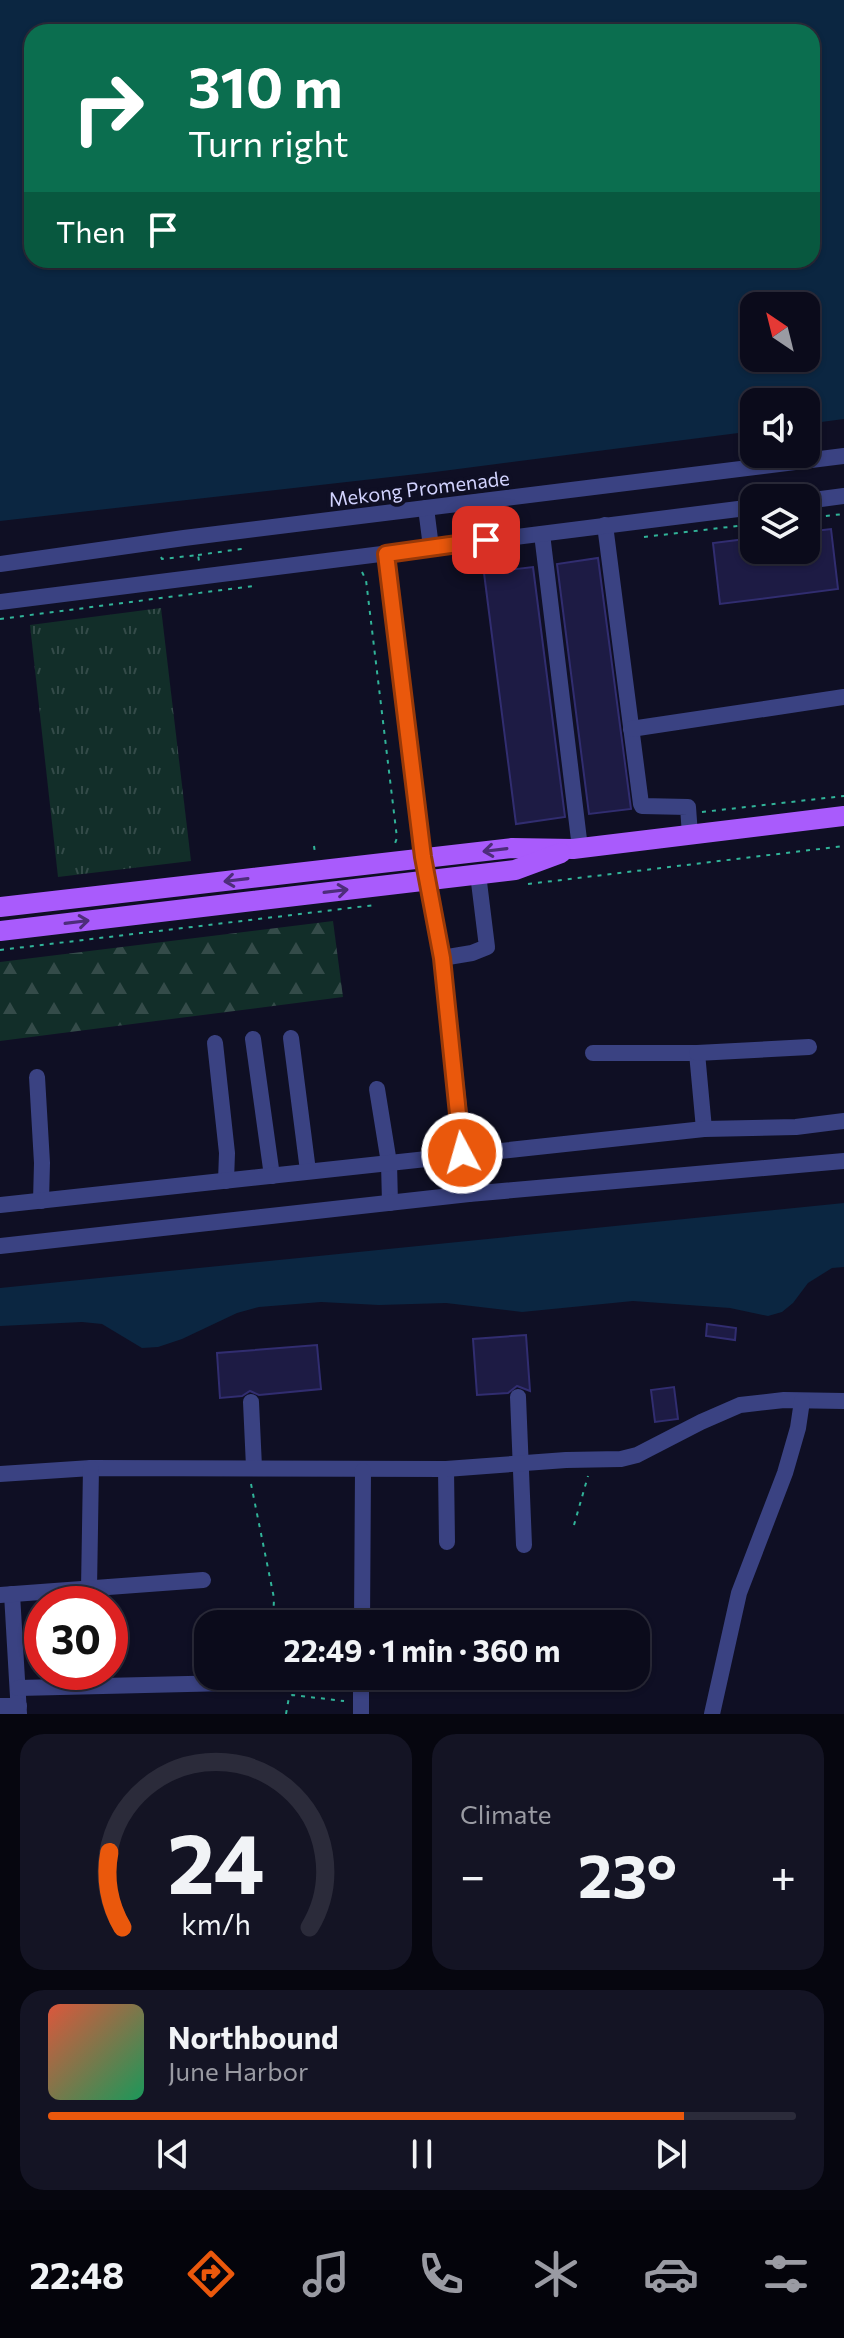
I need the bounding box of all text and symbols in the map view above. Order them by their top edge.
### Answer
text: 310 m [188,51,343,120]
icon: right [56,56,160,160]
text: Turn right [188,120,349,164]
icon: arrive [141,208,185,252]
text: Then [56,212,125,249]
north arrow [740,292,820,372]
map controls [740,292,820,564]
button: sound [740,388,820,468]
street label: Mekong Promenade [327,465,511,511]
button: layers [740,484,820,564]
pin [452,506,520,574]
icon: arrive [464,518,508,562]
one-way arrow [482,842,509,857]
one-way arrow [224,872,250,887]
one-way arrow [322,884,349,899]
one-way arrow [64,914,90,929]
position arrow [420,1111,504,1195]
speed limit sign: 30 [24,1586,128,1690]
text: 22:49 · 1 min · 360 m [284,1631,560,1668]
text: Climate [460,1798,552,1829]
text: 24 [167,1809,265,1911]
text: 23° [578,1837,677,1910]
text: − [460,1847,485,1901]
text: + [770,1847,796,1901]
text: km/h [181,1906,251,1941]
text: Northbound [168,2018,339,2055]
text: June Harbor [168,2055,308,2086]
icon: previous [151,2132,195,2176]
icon: pause [400,2132,444,2176]
icon: next [649,2132,693,2176]
icon: directions [183,2246,239,2302]
icon: music [298,2246,354,2302]
icon: phone [413,2246,469,2302]
icon: climate [528,2246,584,2302]
icon: car [643,2246,699,2302]
icon: filters [758,2246,814,2302]
text: 22:48 [30,2252,124,2296]

